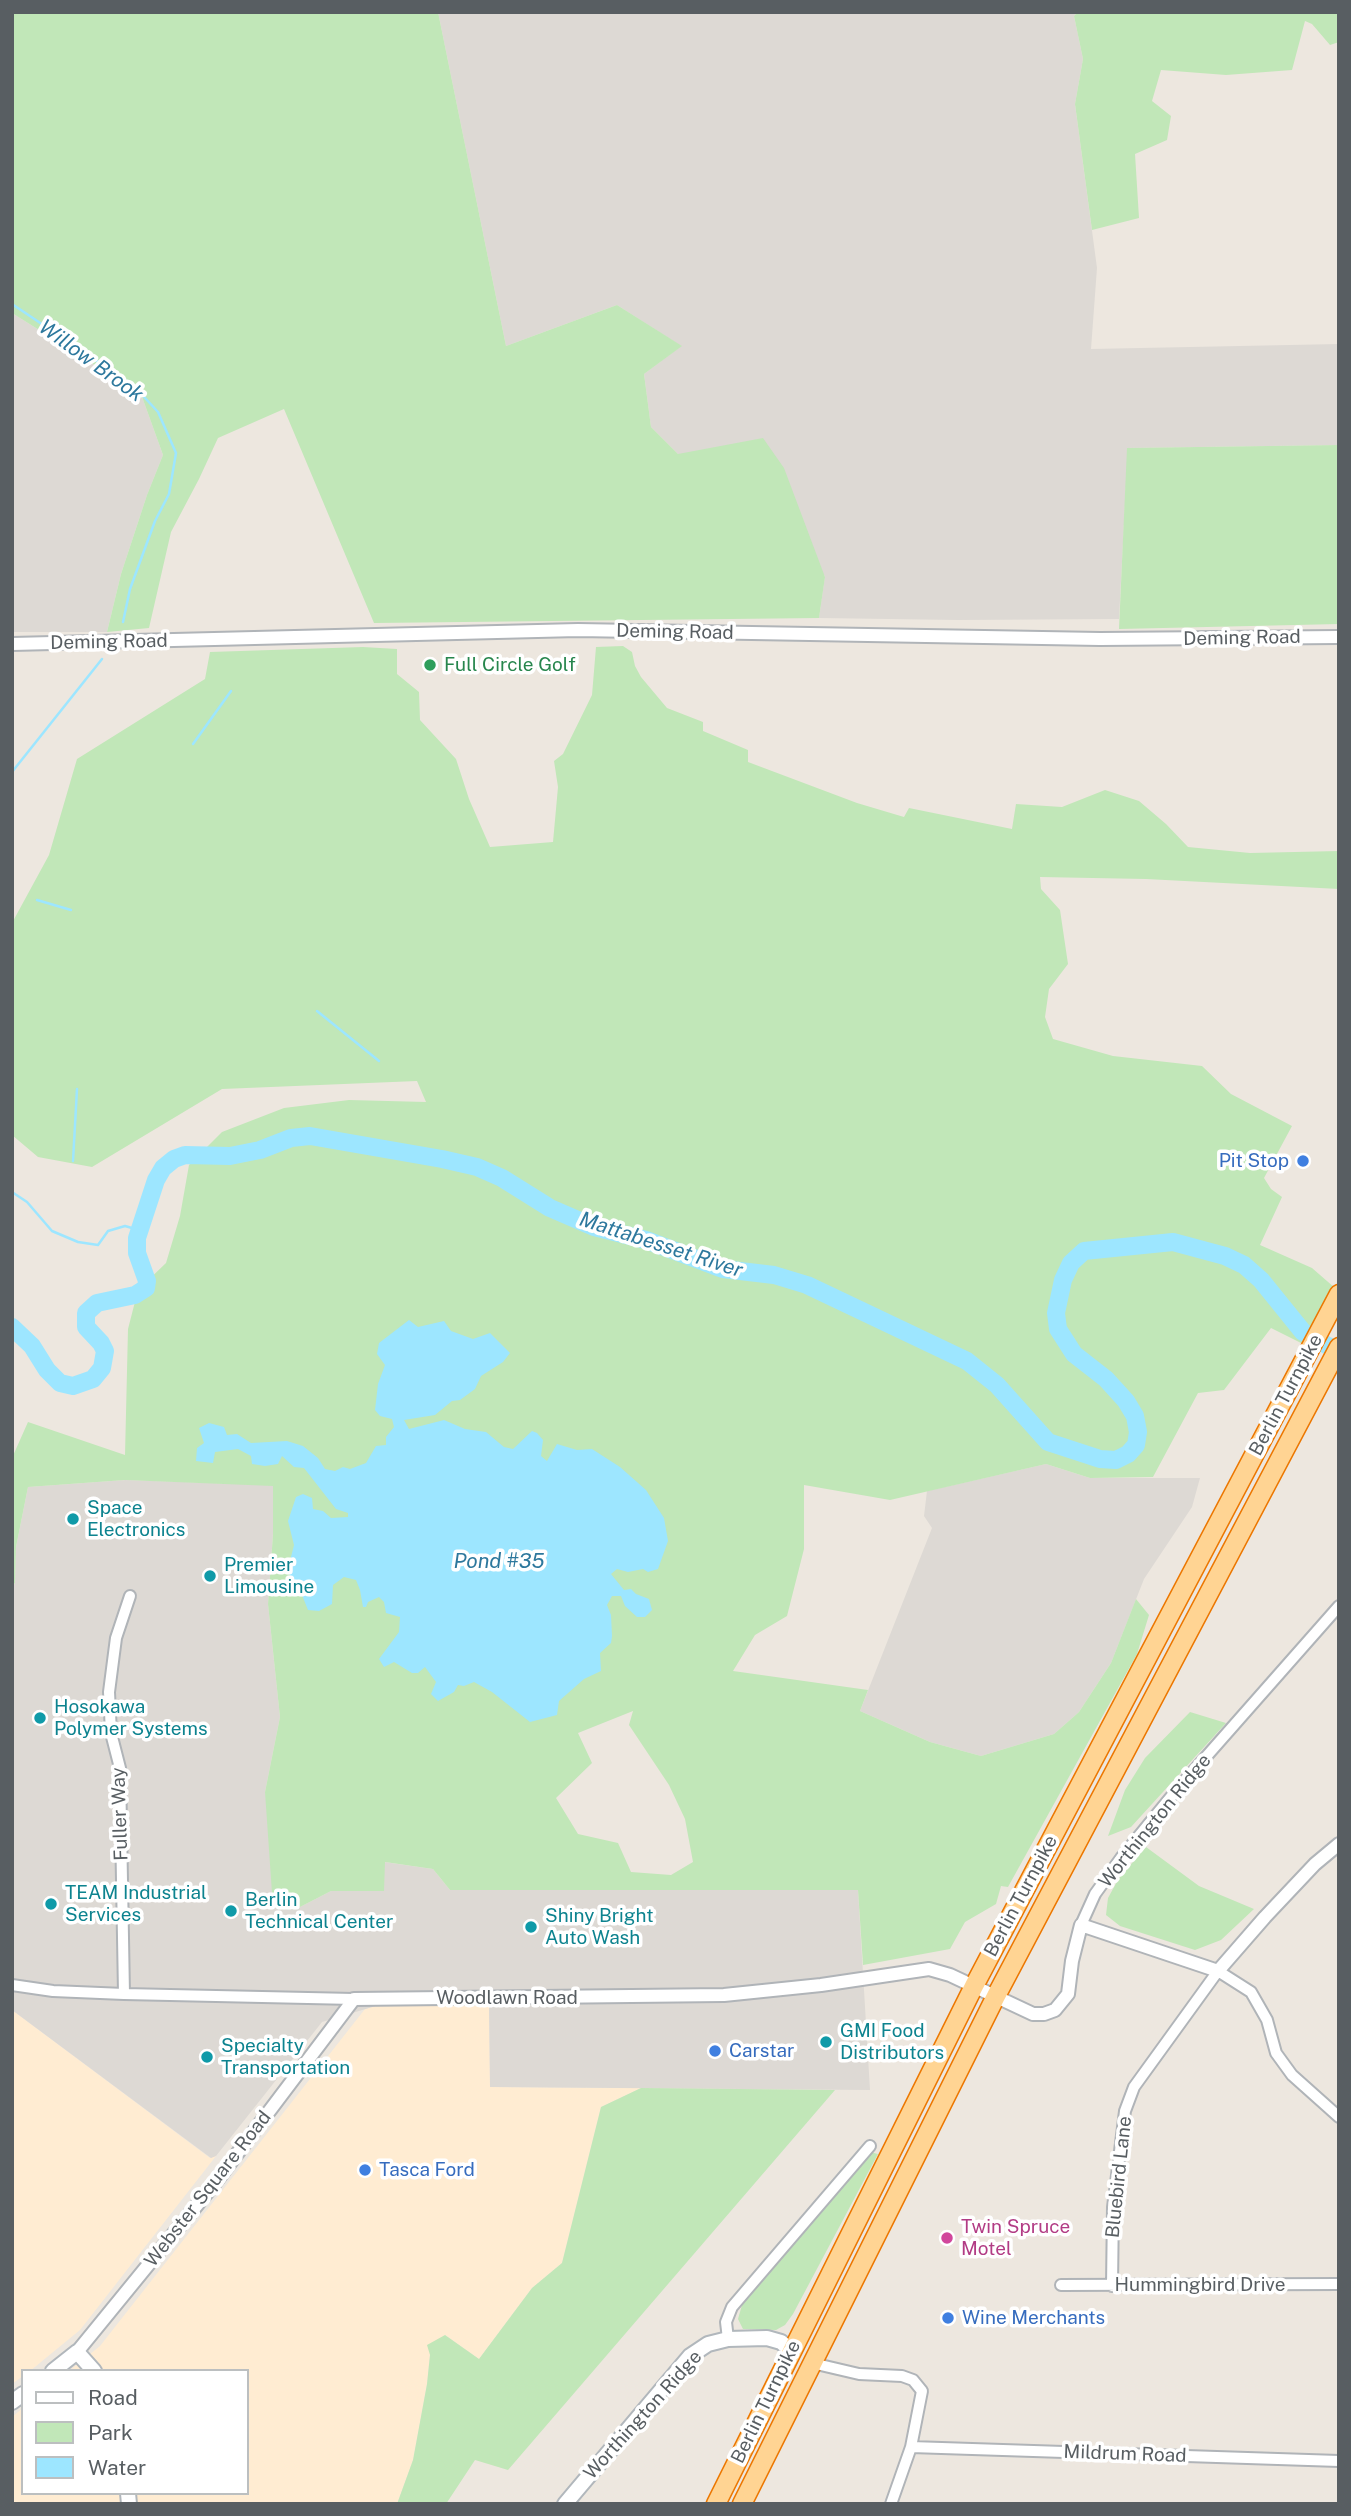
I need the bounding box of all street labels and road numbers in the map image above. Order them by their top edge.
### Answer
street label: Deming Road [616,620,734,644]
street label: Deming Road [1183,626,1301,650]
street label: Deming Road [50,630,168,654]
street label: Berlin Turnpike [1244,1331,1328,1459]
street label: Worthington Ridge [1094,1749,1216,1893]
street label: Fuller Way [107,1767,133,1861]
street label: Berlin Turnpike [979,1832,1063,1960]
street label: Woodlawn Road [436,1987,578,2009]
street label: Webster Square Road [140,2106,276,2272]
street label: Bluebird Lane [1101,2115,1137,2239]
street label: Hummingbird Drive [1114,2274,1286,2296]
street label: Berlin Turnpike [726,2337,806,2467]
street label: Worthington Ridge [579,2346,707,2484]
street label: Mildrum Road [1063,2440,1187,2468]

